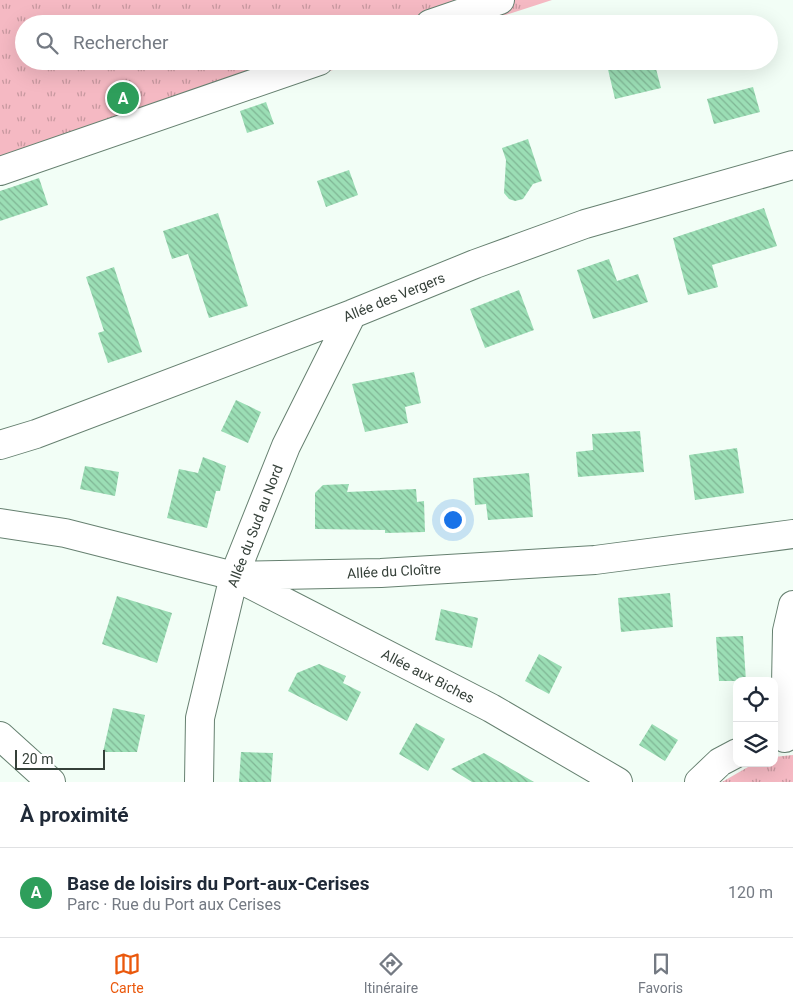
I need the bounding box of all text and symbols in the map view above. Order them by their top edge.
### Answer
search box [15,15,778,70]
icon: search [33,29,61,57]
text: Rechercher [73,31,168,54]
pin: A [107,79,139,117]
street label: Allée des Vergers [341,269,447,325]
street label: Allée du Sud au Nord [224,462,286,590]
your location [440,507,466,533]
street label: Allée du Cloître [347,561,441,581]
street label: Allée aux Biches [379,646,477,706]
map controls [733,677,778,767]
button: locate [733,677,778,722]
button: layers [733,722,778,767]
scale bar [15,747,105,770]
text: 20 m [22,751,54,767]
text: À proximité [20,803,129,827]
text: Base de loisirs du Port-aux-Cerises [67,872,369,895]
text: A [31,883,41,902]
text: 120 m [728,883,773,902]
text: Parc · Rue du Port aux Cerises [67,895,281,914]
tab: Carte [110,950,144,996]
tab: Itinéraire [364,950,418,996]
tab: Favoris [638,950,683,996]

